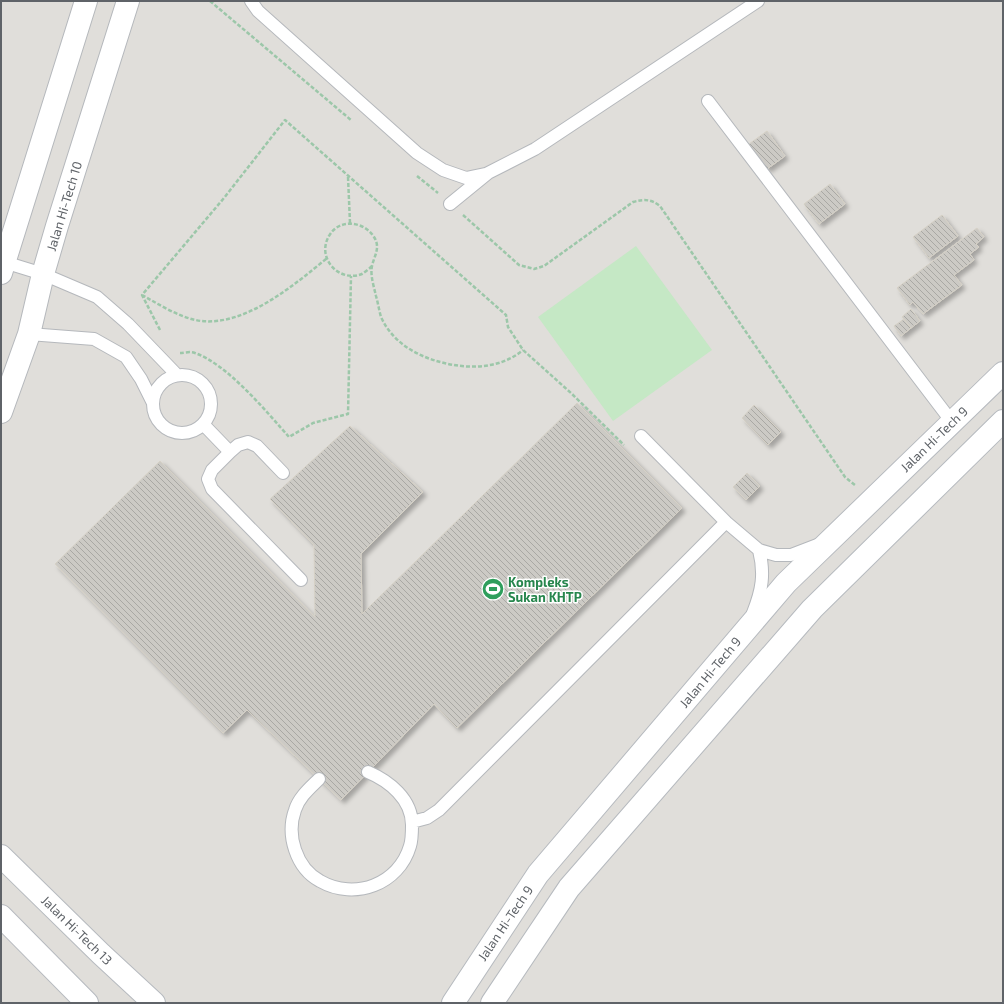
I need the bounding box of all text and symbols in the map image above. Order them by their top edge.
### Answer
street label: Jalan Hi-Tech 10 [43,159,85,253]
street label: Jalan Hi-Tech 9 [897,403,971,475]
place label: Kompleks Sukan KHTP [508,574,582,605]
sports icon: Kompleks Sukan KHTP [480,576,506,602]
street label: Jalan Hi-Tech 9 [676,633,744,711]
street label: Jalan Hi-Tech 9 [474,882,536,964]
street label: Jalan Hi-Tech 13 [38,892,116,968]

